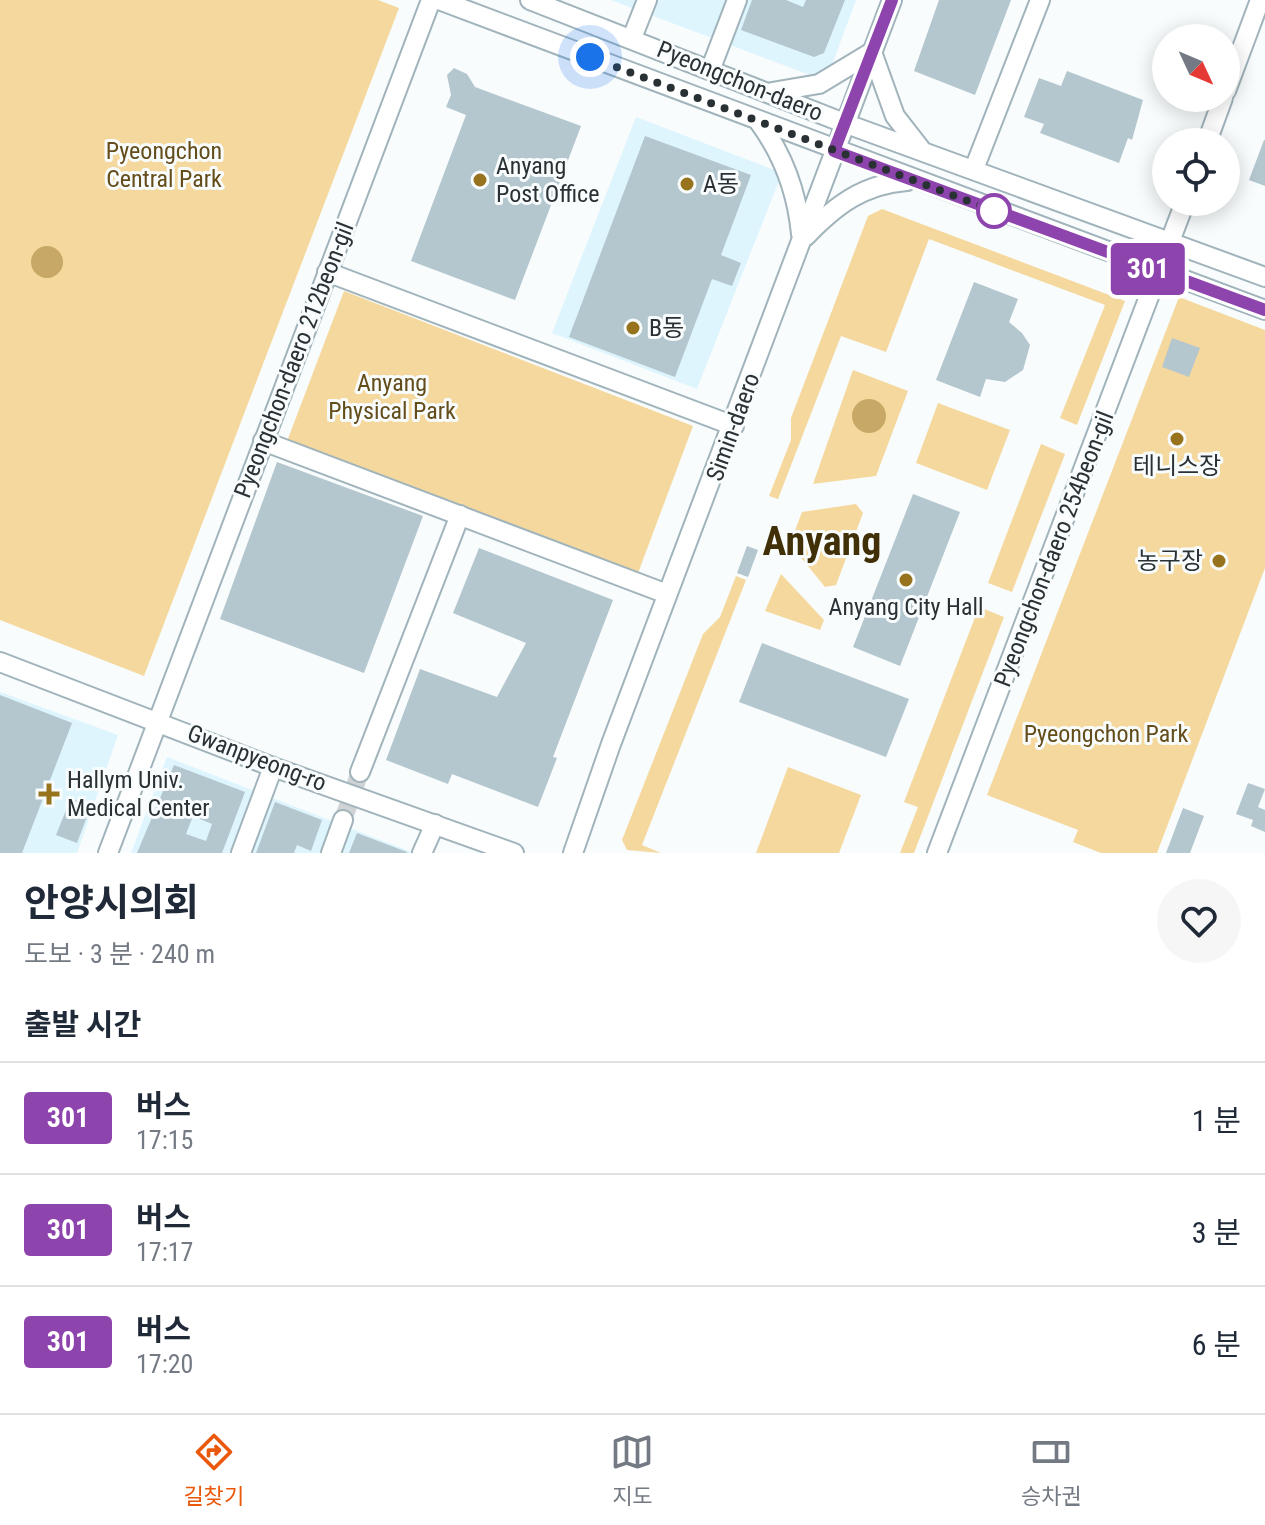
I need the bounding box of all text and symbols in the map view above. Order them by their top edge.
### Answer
north arrow [1152,24,1240,112]
map controls [1152,24,1240,216]
street label: Pyeongchon-daero [653,35,827,127]
your location [570,37,610,77]
button: locate [1152,128,1240,216]
park label: Pyeongchon Central Park [106,137,222,193]
place label: Anyang Post Office [496,152,599,208]
place label: A동 [703,170,739,198]
marker: Anyang Post Office [471,171,489,189]
marker: A동 [678,175,696,193]
unlabelled marker [977,194,1011,228]
street label: Pyeongchon-daero 212beon-gil [228,218,360,502]
line badge: 301 [1102,243,1194,295]
text: 301 [1127,252,1169,285]
place label: B동 [649,314,684,342]
marker: B동 [624,319,642,337]
park label: Anyang Physical Park [328,369,456,425]
street label: Simin-daero [701,369,765,485]
street label: Pyeongchon-daero 254beon-gil [988,407,1120,691]
marker: 테니스장 [1168,430,1186,448]
place label: 테니스장 [1133,452,1221,480]
district label: Anyang [763,518,881,565]
place label: 농구장 [1137,547,1203,575]
marker: 농구장 [1210,552,1228,570]
marker: Anyang City Hall [897,571,915,589]
place label: Anyang City Hall [829,593,983,621]
street label: Gwanpyeong-ro [184,719,330,797]
park label: Pyeongchon Park [1024,720,1189,748]
place label: Hallym Univ. Medical Center [67,766,210,822]
marker: Hallym Univ. Medical Center [38,783,60,805]
button: heart [1157,879,1241,963]
text: 안양시의회 [24,881,199,925]
text: 도보 · 3 분 · 240 m [24,939,215,969]
text: 출발 시간 [24,1007,141,1042]
text: 버스 [136,1088,191,1123]
text: 301 [47,1101,89,1134]
text: 1 분 [1192,1103,1241,1138]
text: 17:15 [136,1125,193,1155]
text: 버스 [136,1200,191,1235]
text: 301 [47,1213,89,1246]
text: 3 분 [1192,1215,1241,1250]
text: 17:17 [136,1237,193,1267]
text: 버스 [136,1312,191,1347]
text: 301 [47,1325,89,1358]
text: 6 분 [1192,1327,1241,1362]
text: 17:20 [136,1349,193,1379]
tab: 길찾기 [183,1430,244,1510]
tab: 지도 [610,1430,654,1510]
tab: 승차권 [1021,1430,1082,1510]

